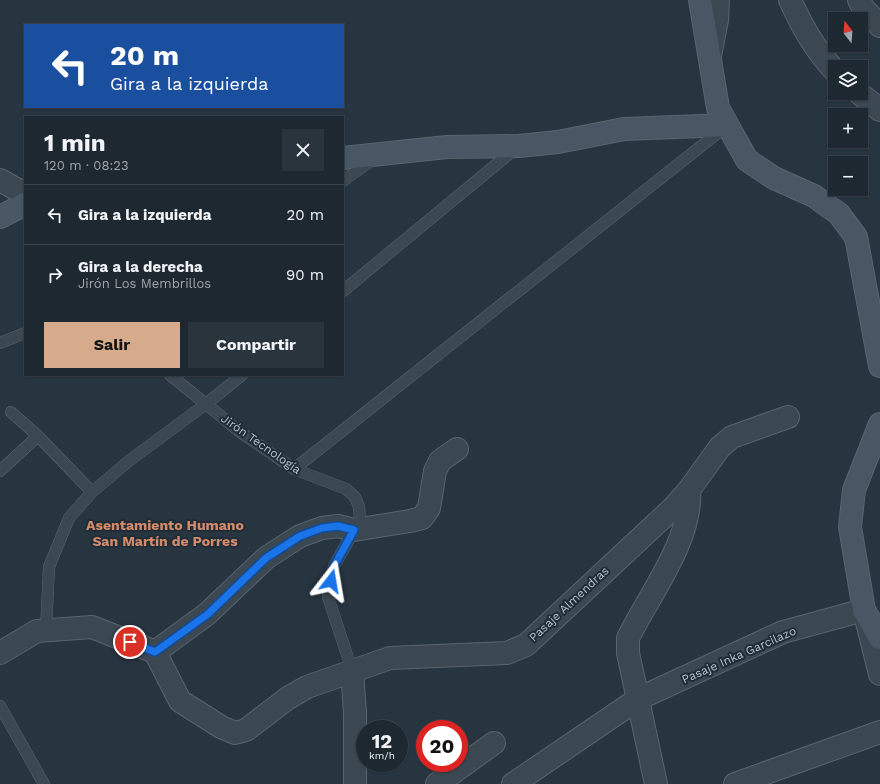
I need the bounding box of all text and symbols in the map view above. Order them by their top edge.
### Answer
north arrow [828,12,868,52]
map controls [828,12,868,196]
text: 20 m [110,39,179,72]
icon: left [44,40,96,92]
button: layers [828,60,868,100]
text: Gira a la izquierda [110,73,269,94]
button: + [828,108,868,148]
text: 1 min [44,129,106,157]
button: close [282,129,324,171]
button: − [828,156,868,196]
text: 120 m · 08:23 [44,158,128,173]
icon: left [44,204,66,226]
text: Gira a la izquierda [78,206,211,224]
text: 20 m [287,206,324,224]
text: Gira a la derecha [78,258,203,276]
icon: right [44,264,66,286]
text: 90 m [286,266,324,284]
text: Jirón Los Membrillos [78,276,211,291]
button: Salir [44,322,180,368]
button: Compartir [188,322,324,368]
street label: Jirón Tecnología [218,411,304,477]
district label: Asentamiento Humano San Martín de Porres [86,517,244,549]
position arrow [310,560,352,602]
street label: Pasaje Almendras [526,564,612,644]
street label: Pasaje Inka Garcilazo [680,623,798,687]
pin [113,625,147,659]
icon: arrive [119,631,141,653]
speed limit sign: 20 [416,720,468,772]
text: 12 [372,729,392,753]
text: km/h [369,750,395,761]

